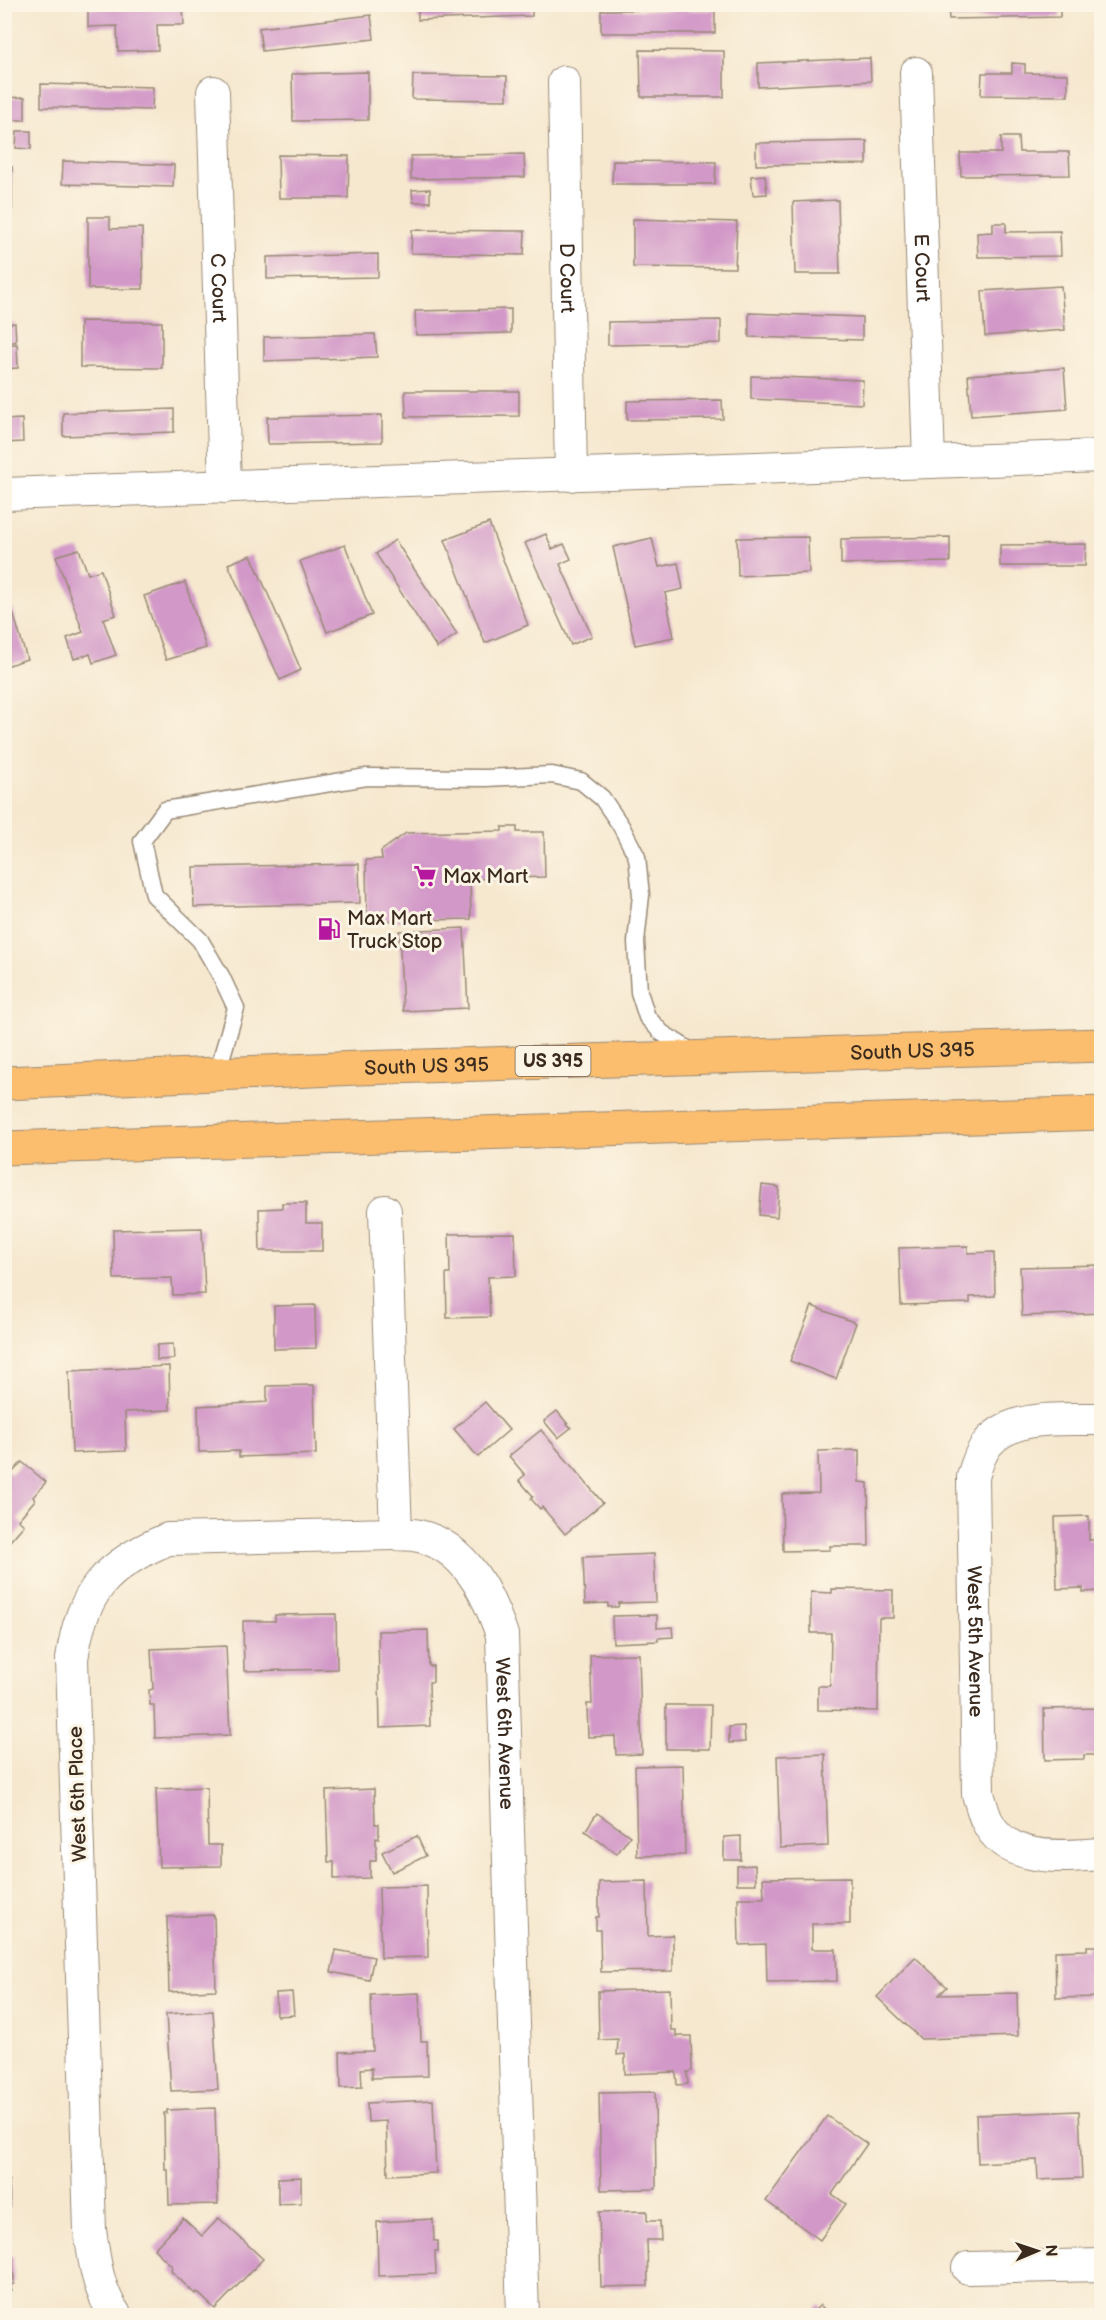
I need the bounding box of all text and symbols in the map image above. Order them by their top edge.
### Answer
street label: E Court [908,233,935,303]
street label: D Court [554,243,579,313]
street label: C Court [205,253,231,323]
supermarket icon: Max Mart [412,863,438,889]
place label: Max Mart [443,865,529,889]
place label: Max Mart Truck Stop [347,907,442,954]
fuel station icon: Max Mart Truck Stop [316,916,342,942]
street label: South US 395 [850,1038,975,1066]
road number: US 395 [516,1046,590,1076]
street label: South US 395 [364,1053,489,1081]
street label: West 5th Avenue [961,1565,988,1718]
street label: West 6th Avenue [490,1657,518,1810]
street label: West 6th Place [64,1725,92,1862]
north arrow [1007,2221,1067,2281]
text: N [1041,2244,1060,2257]

